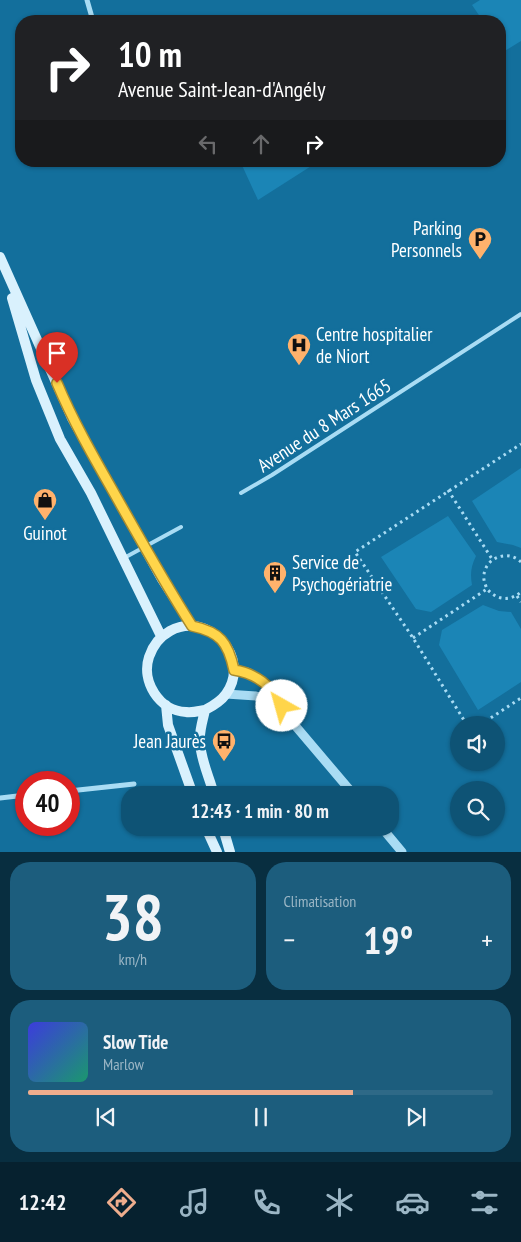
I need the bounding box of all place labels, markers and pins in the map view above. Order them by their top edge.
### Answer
place label: Parking Personnels [391,216,462,262]
parking icon: Parking Personnels [467,226,493,260]
place label: Centre hospitalier de Niort [316,322,433,368]
pin [36,332,78,383]
hospital icon: Centre hospitalier de Niort [286,332,312,366]
shop icon: Guinot [32,487,58,521]
place label: Guinot [23,521,68,545]
place label: Service de Psychogériatrie [292,550,392,596]
building icon: Service de Psychogériatrie [262,560,288,594]
bus stop icon: Jean Jaurès [211,728,237,762]
place label: Jean Jaurès [133,729,206,753]

